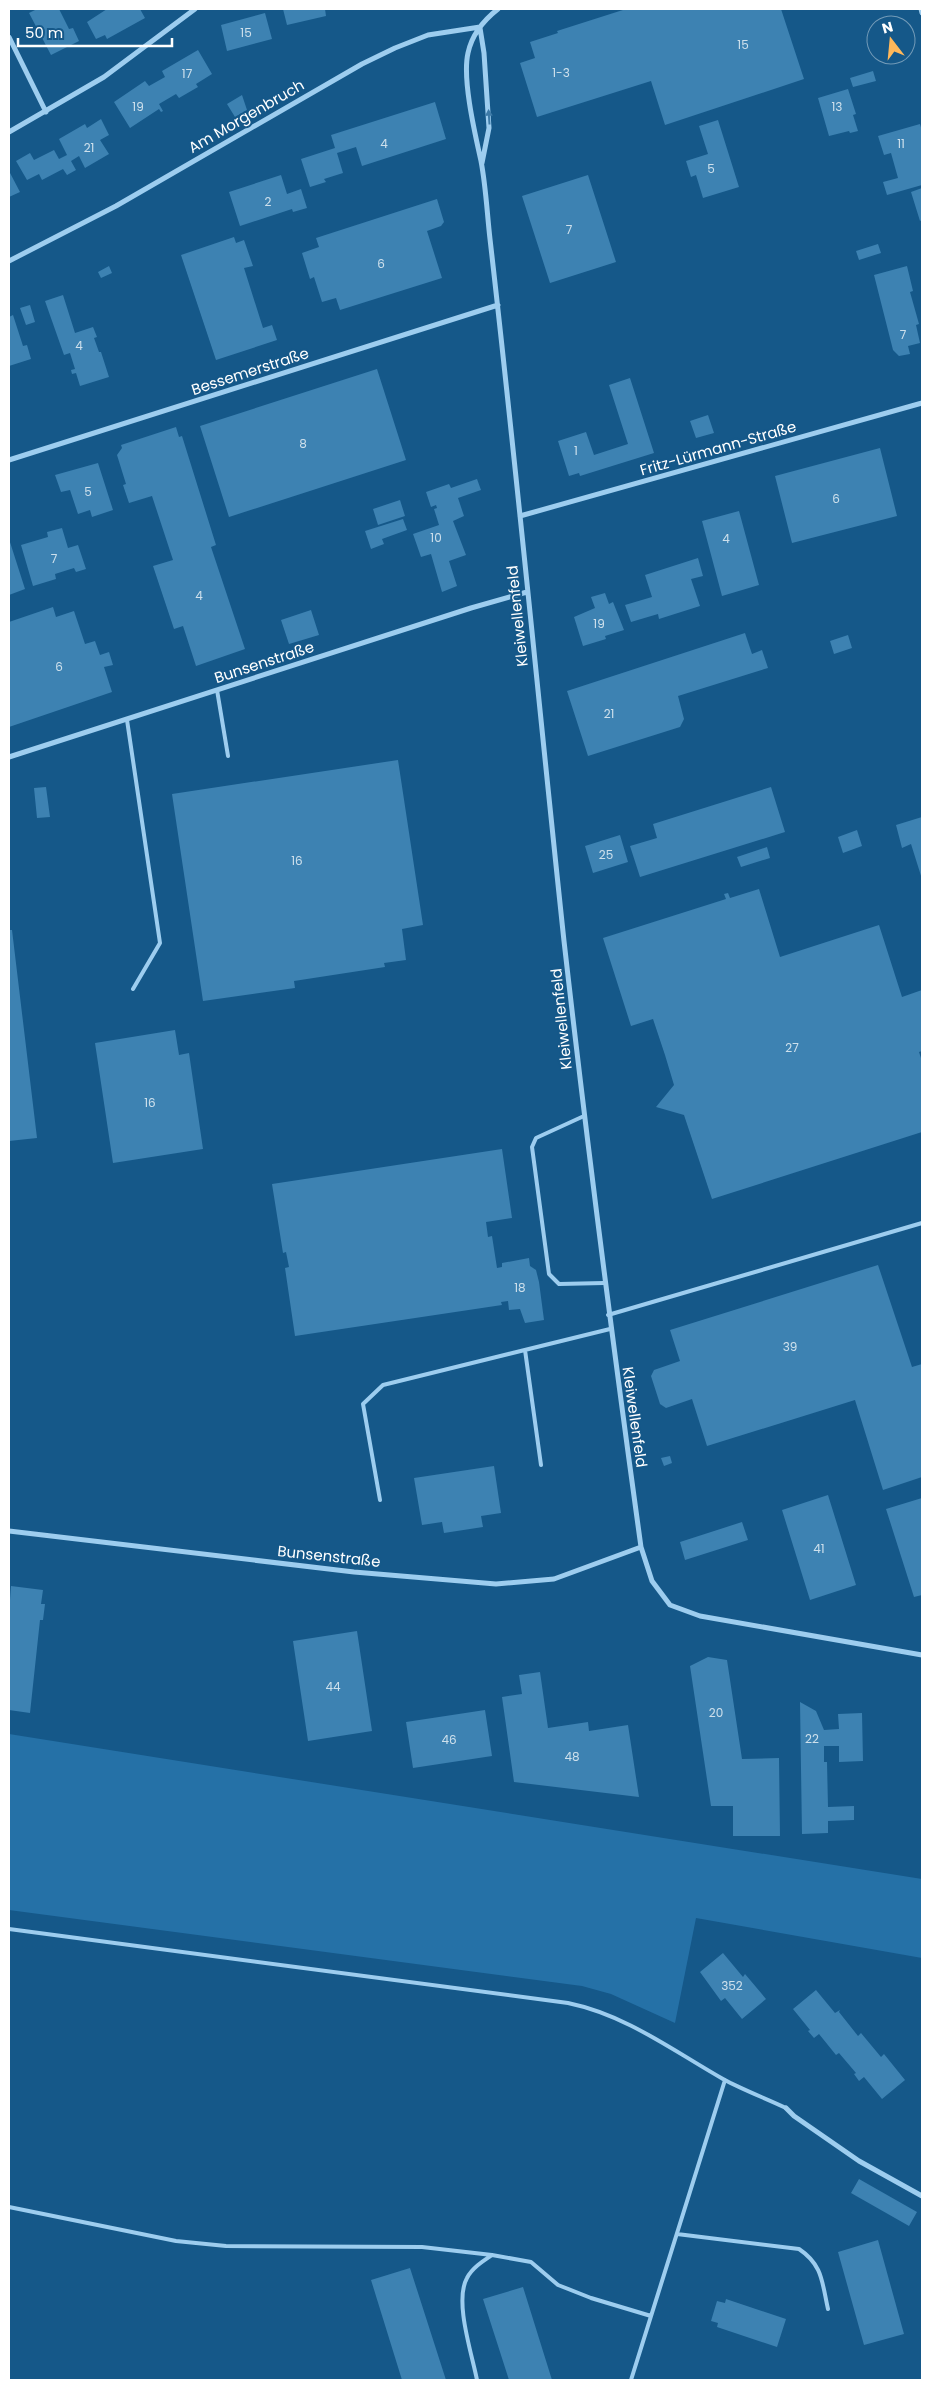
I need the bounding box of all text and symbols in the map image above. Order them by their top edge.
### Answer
scale bar [18,15,171,47]
north arrow [866,15,916,65]
text: N [880,16,895,39]
text: 50 m [25,22,63,43]
house number: 15 [240,24,252,41]
house number: 15 [737,36,749,53]
house number: 1-3 [552,64,570,81]
house number: 17 [182,65,193,82]
street label: Am Morgenbruch [184,74,308,158]
house number: 19 [132,98,144,115]
house number: 13 [832,98,842,115]
one-way arrow [484,108,492,124]
house number: 4 [380,135,388,152]
house number: 11 [897,135,905,152]
house number: 21 [84,139,94,156]
house number: 5 [707,160,715,177]
house number: 2 [265,193,272,210]
house number: 7 [566,221,573,238]
house number: 6 [377,255,385,272]
house number: 7 [900,326,907,343]
house number: 4 [75,337,83,354]
street label: Bessemerstraße [189,342,311,400]
street label: Fritz-Lürmann-Straße [637,416,799,480]
house number: 8 [299,435,307,452]
house number: 1 [574,442,578,459]
house number: 5 [84,483,92,500]
house number: 6 [832,490,840,507]
house number: 10 [430,529,442,546]
house number: 4 [722,530,730,547]
house number: 7 [51,550,58,567]
street label: Kleiwellenfeld [501,564,533,668]
house number: 4 [195,587,203,604]
house number: 19 [593,615,605,632]
street label: Bunsenstraße [211,636,317,688]
house number: 6 [55,658,63,675]
house number: 21 [604,705,614,722]
house number: 25 [599,846,613,863]
house number: 16 [291,852,303,869]
street label: Kleiwellenfeld [545,967,577,1071]
house number: 27 [785,1039,799,1056]
house number: 16 [144,1094,156,1111]
house number: 18 [514,1279,526,1296]
house number: 39 [783,1338,797,1355]
street label: Kleiwellenfeld [618,1365,652,1469]
street label: Bunsenstraße [276,1540,382,1572]
house number: 41 [813,1540,825,1557]
house number: 44 [325,1678,341,1695]
house number: 20 [709,1704,723,1721]
house number: 22 [805,1730,819,1747]
house number: 46 [441,1731,457,1748]
house number: 48 [564,1748,580,1765]
house number: 352 [721,1977,743,1994]

